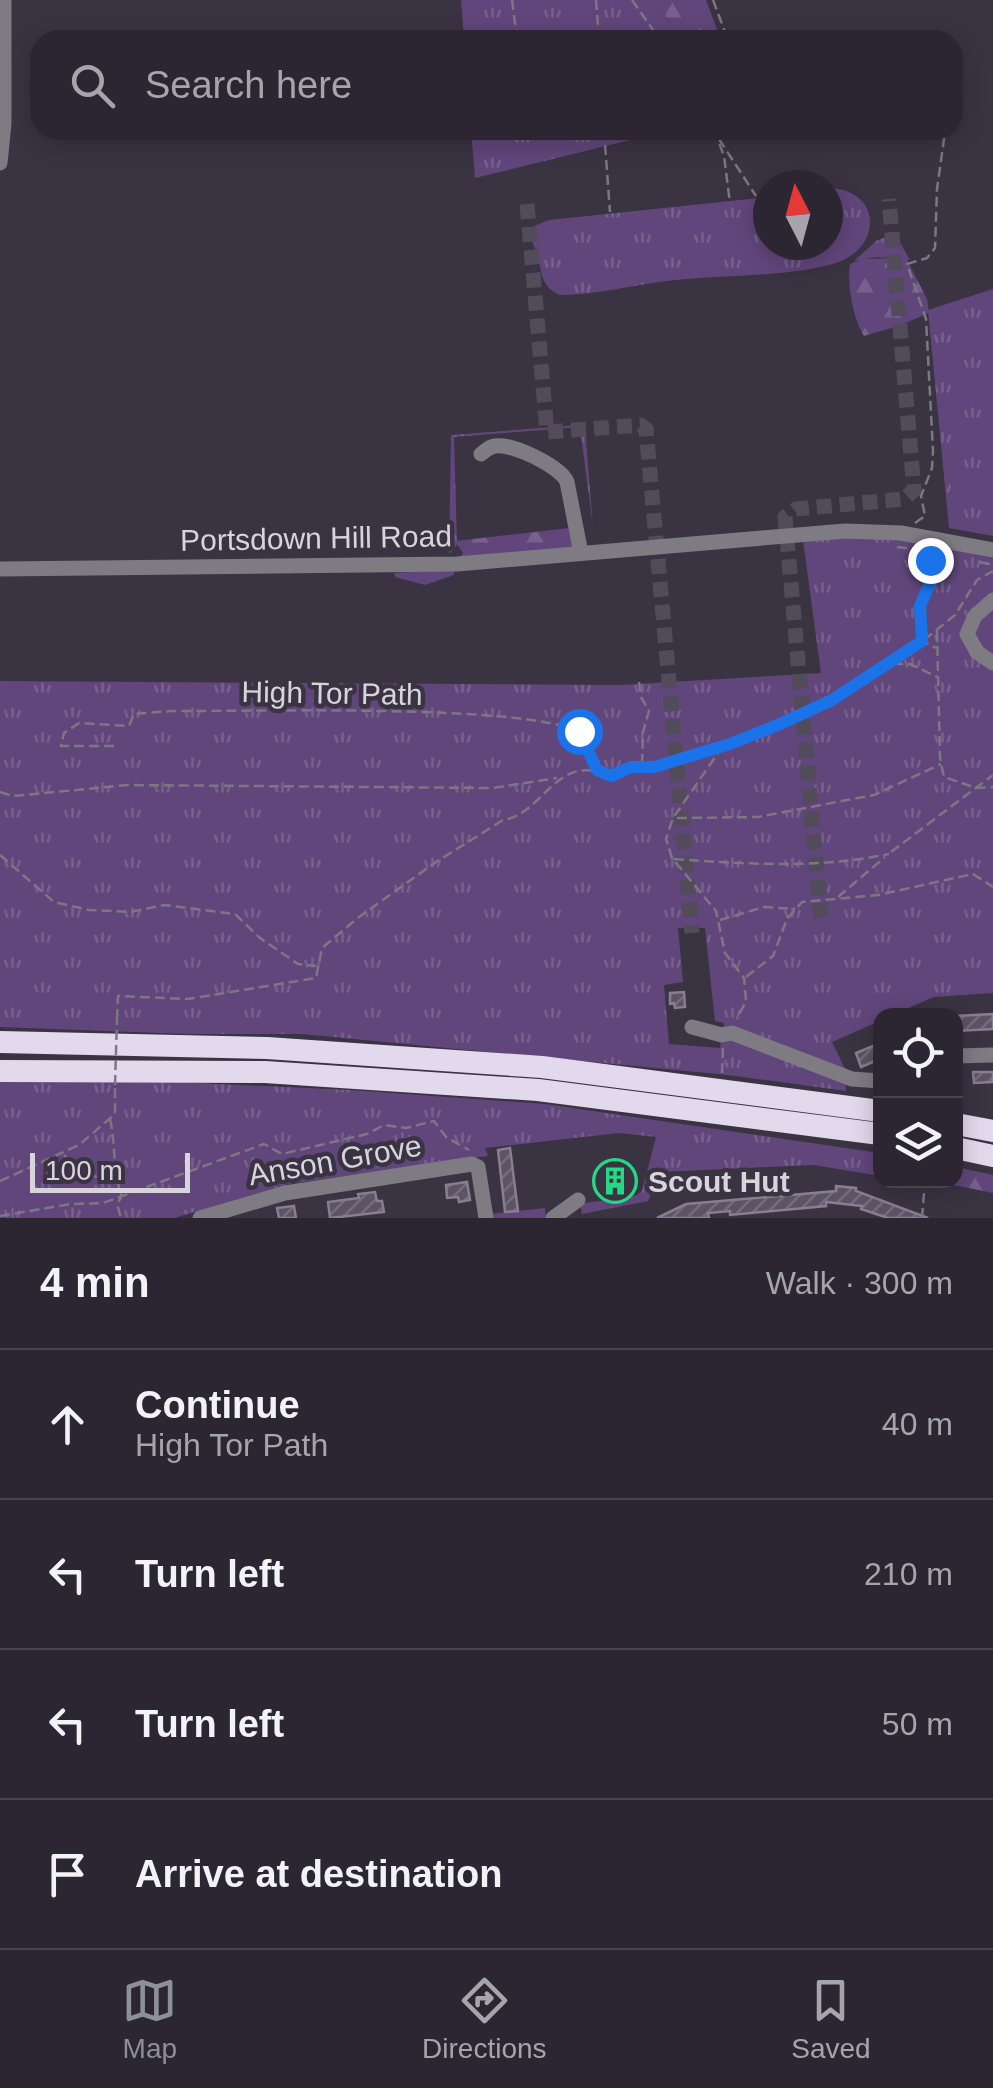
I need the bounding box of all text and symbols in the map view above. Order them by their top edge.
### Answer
search box [30,30,963,140]
icon: search [65,58,120,113]
text: Search here [145,64,352,106]
north arrow [753,170,843,260]
street label: Portsdown Hill Road [180,519,452,557]
route end [908,538,954,584]
street label: High Tor Path [241,675,423,711]
route start [557,709,603,755]
map controls [873,1008,963,1188]
button: locate [873,1008,963,1098]
button: layers [873,1098,963,1188]
street label: Anson Grove [246,1129,424,1191]
scale bar [30,1148,190,1192]
text: 100 m [45,1155,123,1186]
building icon: Scout Hut [592,1158,638,1204]
place label: Scout Hut [648,1165,790,1198]
text: 4 min [40,1259,150,1306]
text: Walk · 300 m [766,1265,953,1301]
text: Continue [135,1384,300,1426]
icon: ahead [40,1397,95,1452]
text: 40 m [882,1406,953,1442]
text: High Tor Path [135,1427,328,1463]
icon: left [40,1547,95,1602]
text: Turn left [135,1553,284,1595]
text: 210 m [864,1556,953,1592]
icon: left [40,1697,95,1752]
text: Turn left [135,1703,284,1745]
text: 50 m [882,1706,953,1742]
icon: arrive [40,1847,95,1902]
text: Arrive at destination [135,1853,502,1895]
tab: Map [122,1973,177,2065]
tab: Directions [422,1973,547,2065]
tab: Saved [791,1973,871,2065]

